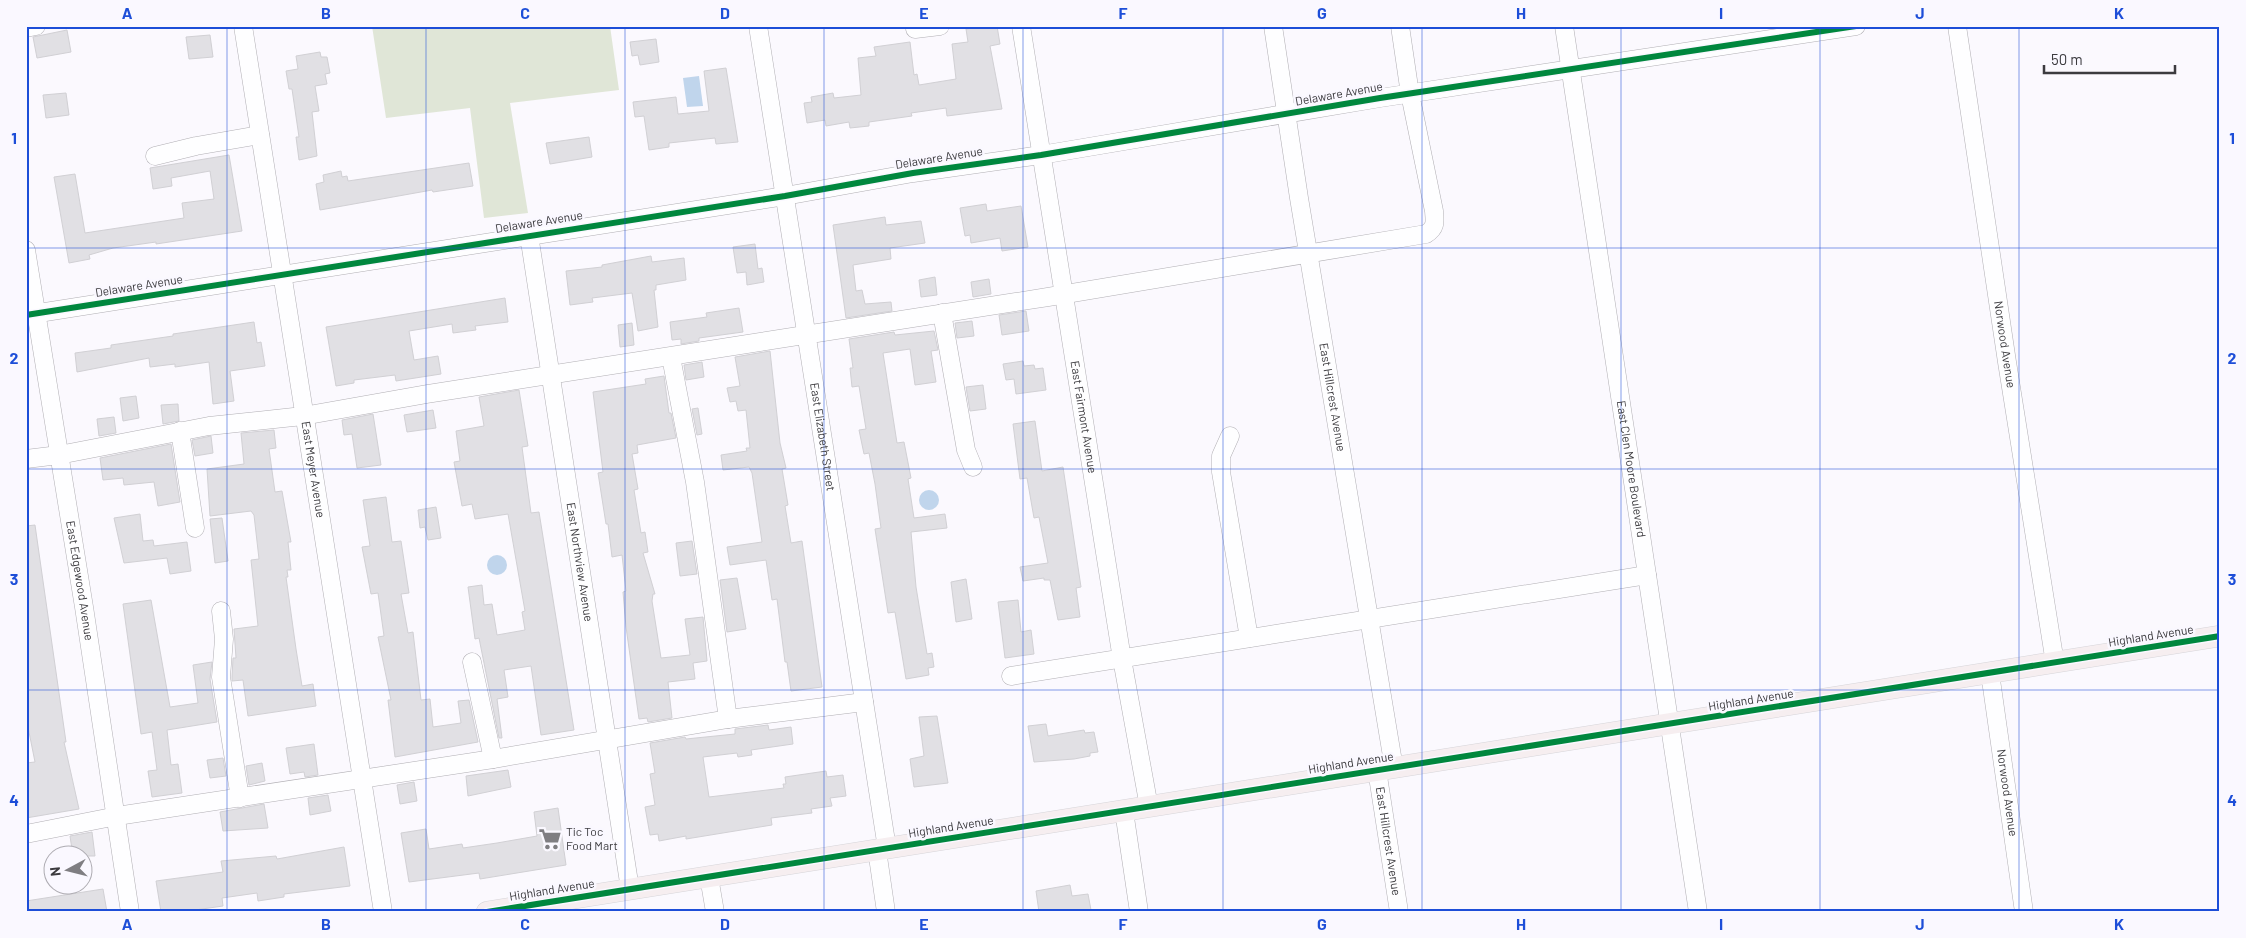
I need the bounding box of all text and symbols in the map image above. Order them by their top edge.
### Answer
text: A [122,3,133,22]
text: B [321,3,331,22]
text: C [520,3,530,22]
text: D [720,3,730,22]
text: E [919,3,929,22]
text: F [1119,3,1128,22]
text: G [1317,3,1327,22]
text: H [1516,3,1526,22]
text: I [1719,3,1723,22]
text: J [1915,3,1925,22]
text: K [2114,3,2124,22]
scale bar [2044,42,2175,74]
text: 50 m [2051,50,2083,68]
street label: Delaware Avenue [1294,78,1384,108]
text: 1 [11,128,17,147]
text: 1 [2229,128,2235,147]
street label: Delaware Avenue [894,143,984,171]
street label: Delaware Avenue [494,207,584,235]
street label: Delaware Avenue [94,271,184,299]
street label: Norwood Avenue [1992,300,2019,389]
street label: East Hillcrest Avenue [1317,342,1349,453]
text: 2 [10,348,19,367]
text: 2 [2228,348,2237,367]
street label: East Fairmont Avenue [1069,360,1100,474]
street label: East Elizabeth Street [808,382,839,492]
street label: East Clen Moore Boulevard [1615,399,1649,538]
street label: East Meyer Avenue [300,420,329,519]
street label: East Northview Avenue [564,502,597,622]
street label: East Edgewood Avenue [64,520,97,641]
text: 3 [10,569,18,588]
text: 3 [2228,569,2236,588]
street label: Highland Avenue [2107,621,2194,649]
street label: Highland Avenue [1707,685,1794,713]
street label: Highland Avenue [1307,748,1394,776]
street label: Norwood Avenue [1995,748,2021,837]
street label: East Hillcrest Avenue [1374,786,1404,896]
text: 4 [9,790,19,809]
text: 4 [2227,790,2237,809]
street label: Highland Avenue [907,812,994,840]
place label: Tic Toc Food Mart [566,824,618,852]
supermarket icon: Tic Toc Food Mart [537,826,563,852]
north arrow [42,846,92,896]
text: N [46,866,64,877]
street label: Highland Avenue [508,875,595,903]
text: A [122,914,133,933]
text: B [321,914,331,933]
text: C [520,914,530,933]
text: D [720,914,730,933]
text: E [919,914,929,933]
text: F [1119,914,1128,933]
text: G [1317,914,1327,933]
text: H [1516,914,1526,933]
text: I [1719,914,1723,933]
text: J [1915,914,1925,933]
text: K [2114,914,2124,933]

